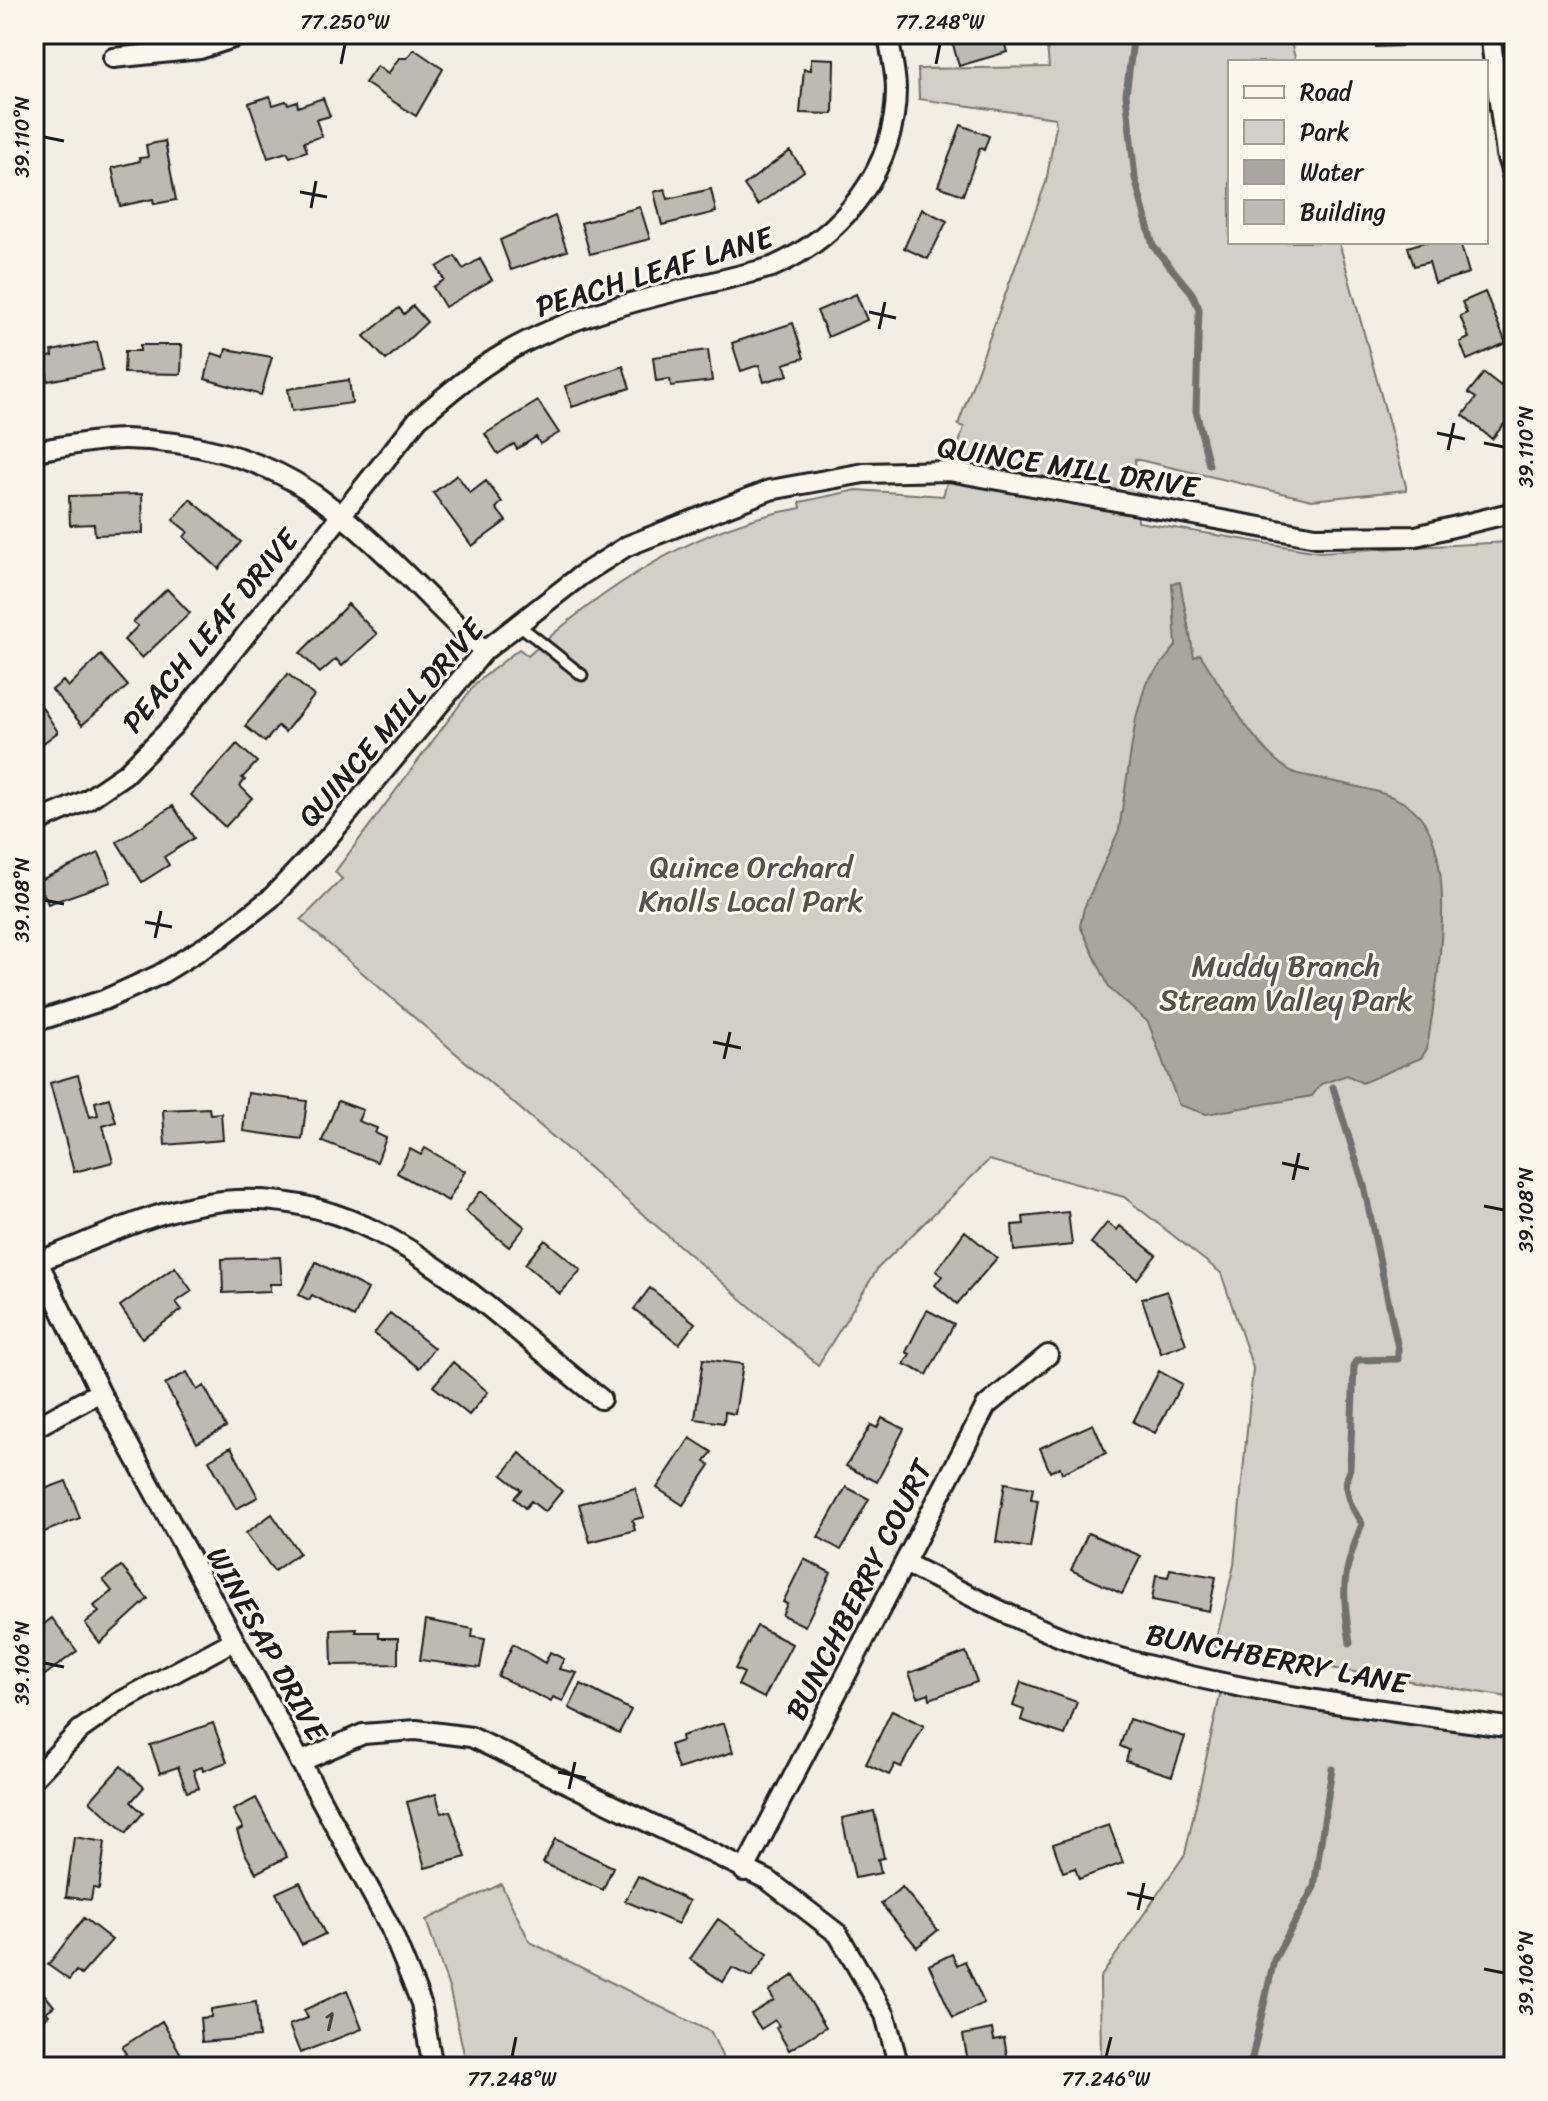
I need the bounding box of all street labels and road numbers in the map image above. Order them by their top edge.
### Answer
street label: PEACH LEAF LANE [529,210,782,334]
street label: QUINCE MILL DRIVE [934,420,1205,515]
street label: PEACH LEAF DRIVE [107,514,314,746]
street label: QUINCE MILL DRIVE [284,604,499,840]
street label: BUNCHBERRY COURT [770,1448,949,1730]
street label: WINESAP DRIVE [191,1536,344,1754]
street label: BUNCHBERRY LANE [1141,1607,1415,1711]

